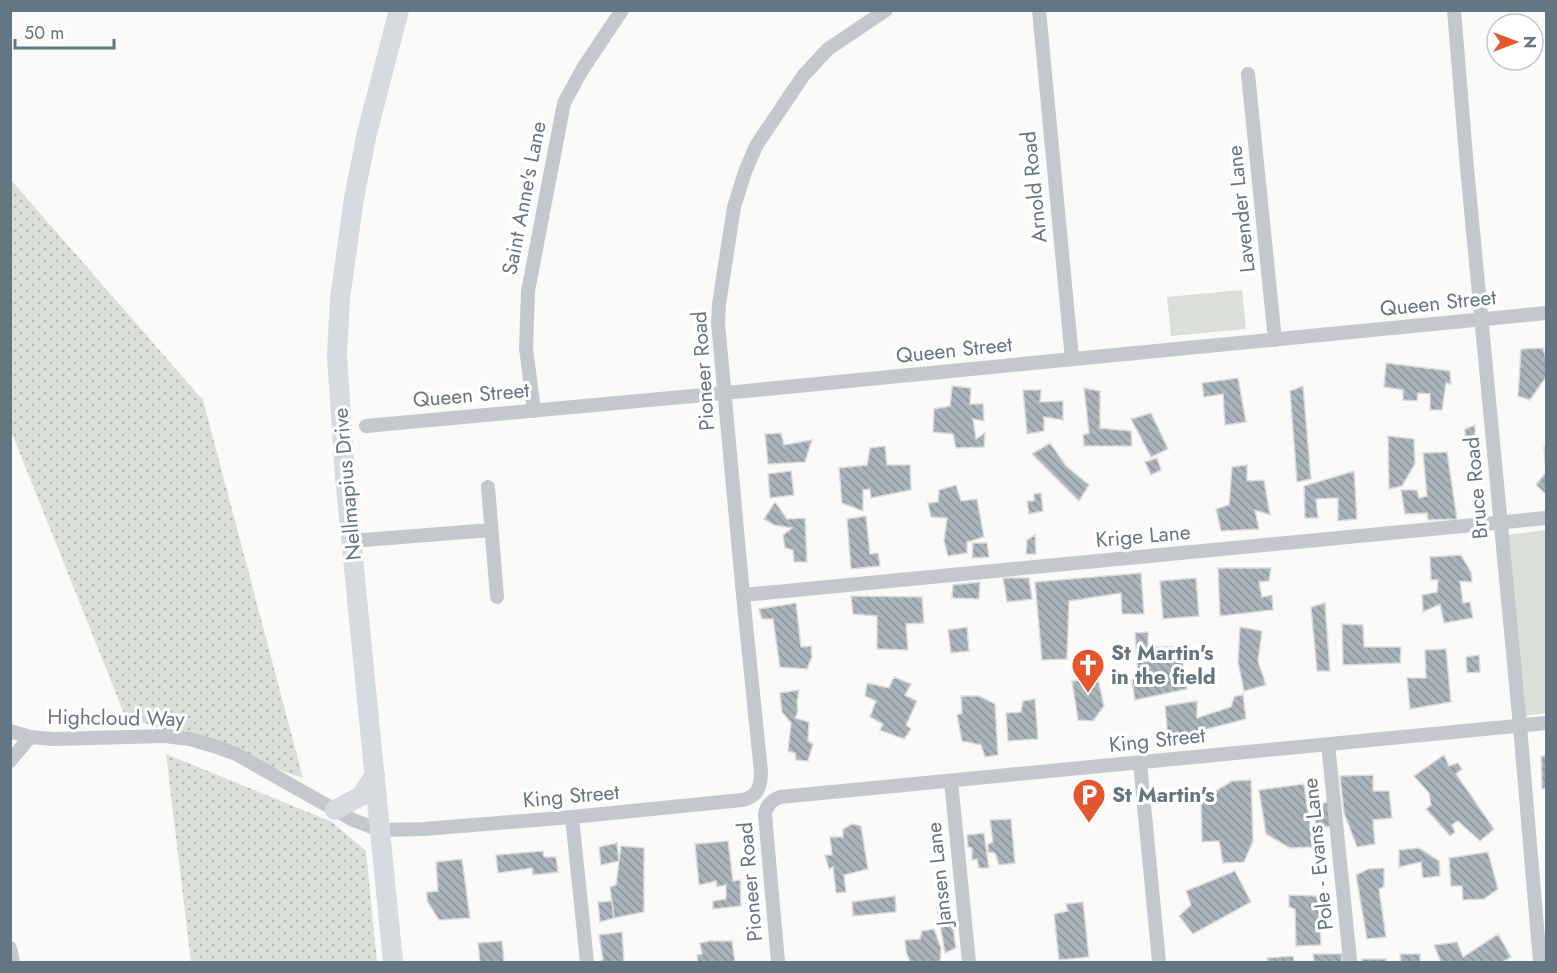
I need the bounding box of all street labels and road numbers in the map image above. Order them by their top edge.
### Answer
street label: Saint Anne's Lane [494,119,554,277]
street label: Arnold Road [1013,130,1055,244]
street label: Lavender Lane [1219,144,1263,274]
street label: Queen Street [1378,282,1498,324]
street label: Pioneer Road [684,310,722,432]
street label: Queen Street [894,329,1014,371]
street label: Queen Street [412,375,530,415]
street label: Nellmapius Drive [325,406,369,562]
street label: Bruce Road [1457,436,1495,540]
street label: Krige Lane [1094,517,1192,555]
street label: Highcloud Way [47,702,186,734]
street label: King Street [1107,720,1207,760]
street label: Pole - Evans Lane [1295,776,1341,932]
street label: King Street [522,777,620,815]
street label: Jansen Lane [919,820,960,930]
street label: Pioneer Road [730,821,770,943]

